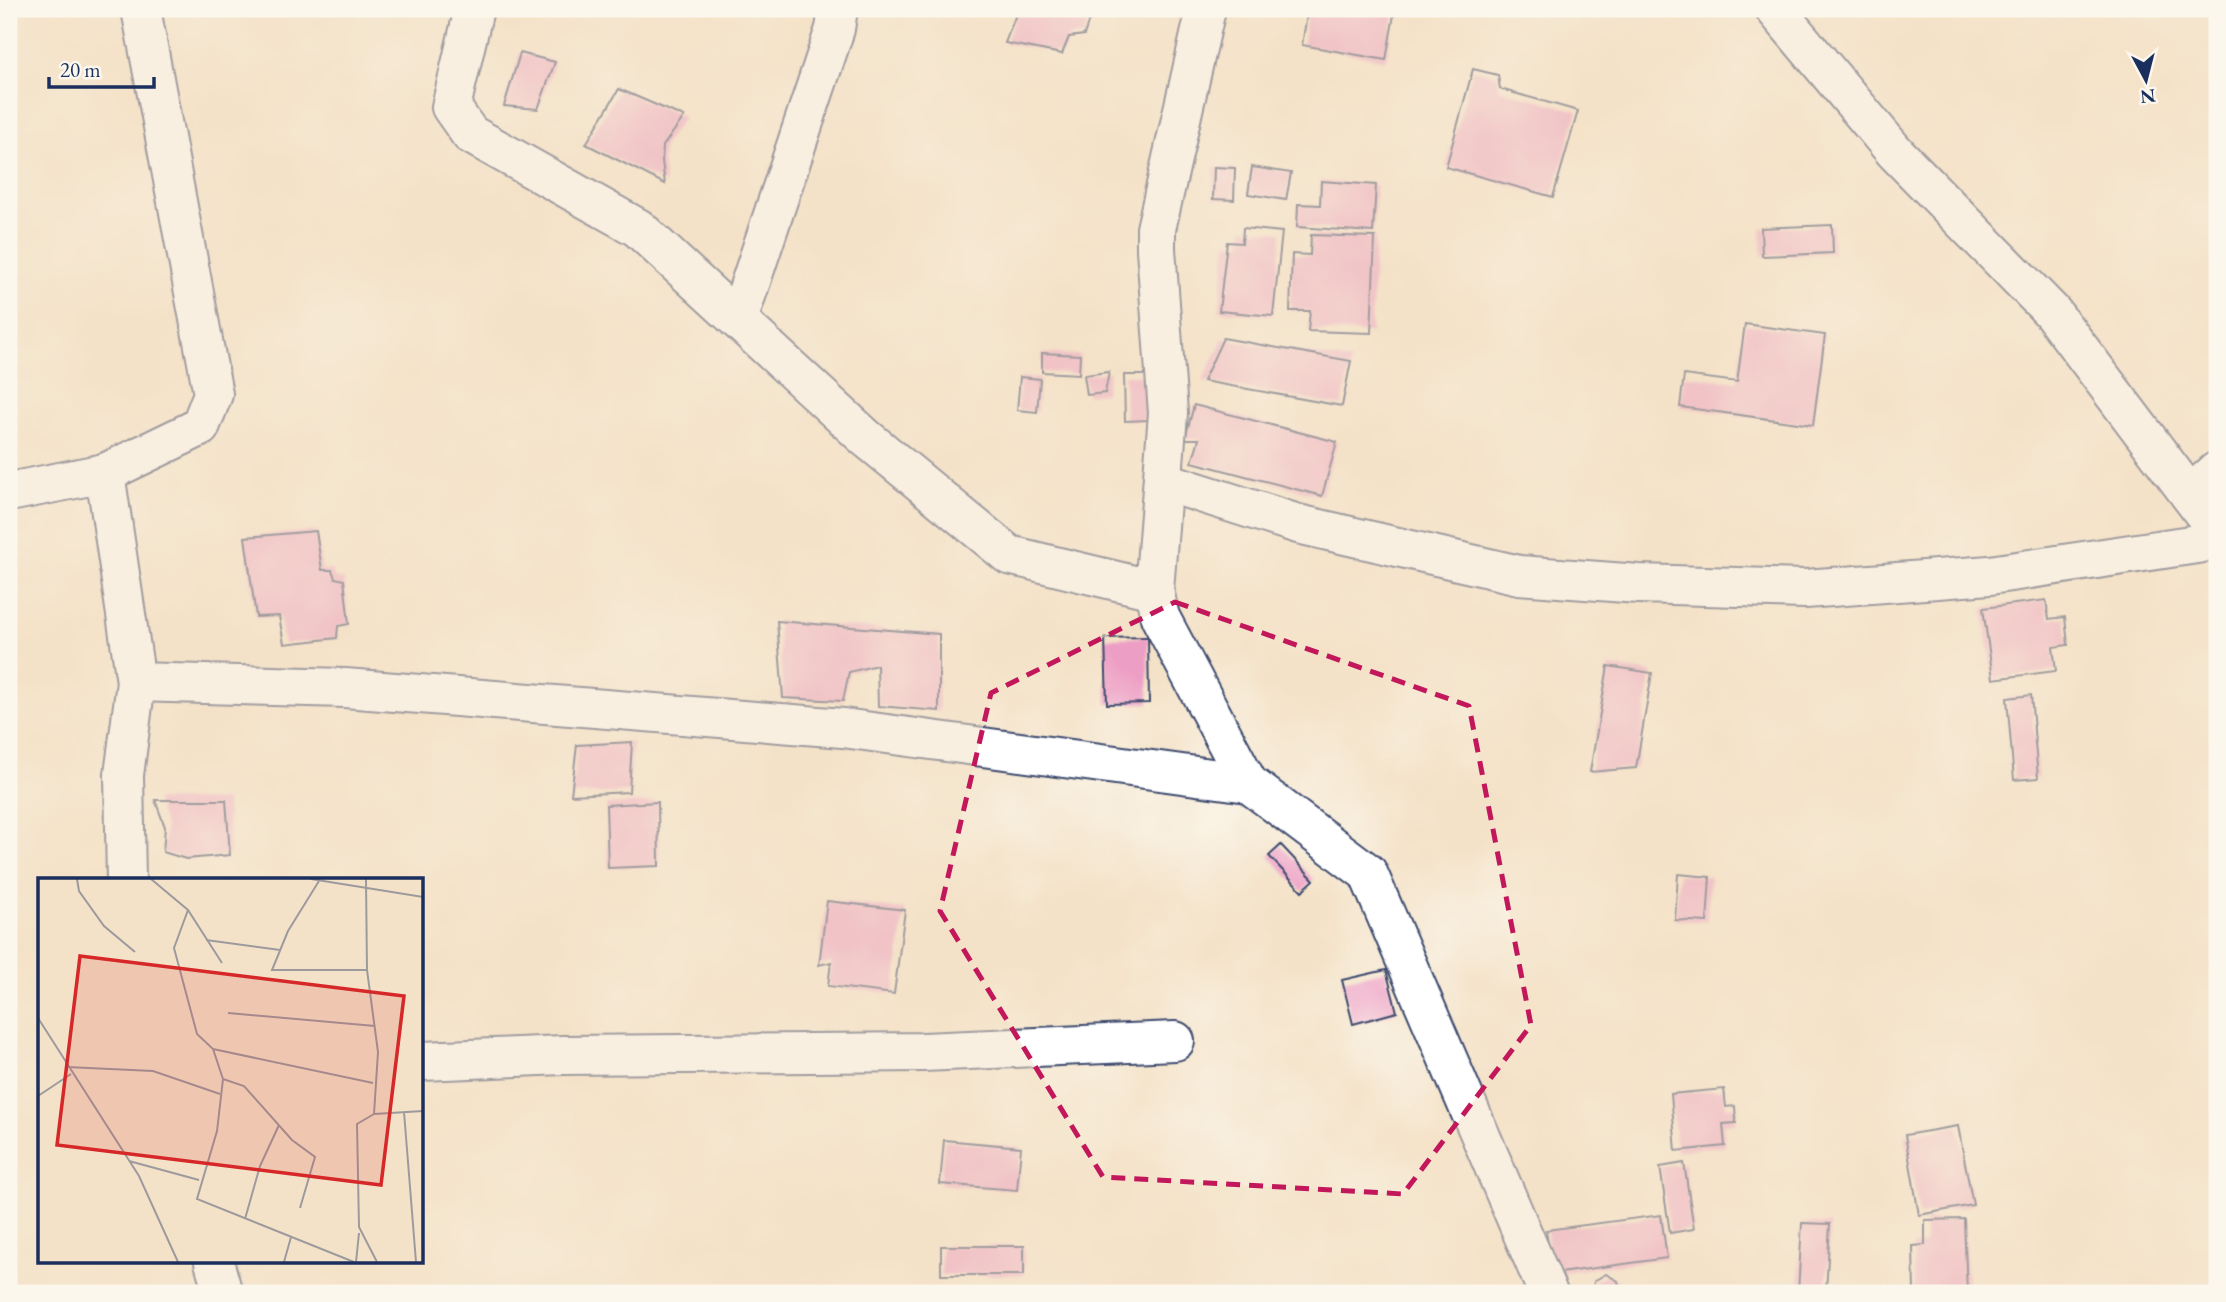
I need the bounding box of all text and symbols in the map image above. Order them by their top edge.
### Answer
scale bar [49,46,154,90]
north arrow [2110,46,2180,116]
text: 20 m [60,56,101,83]
text: N [2138,83,2157,110]
inset map [38,878,424,1264]

